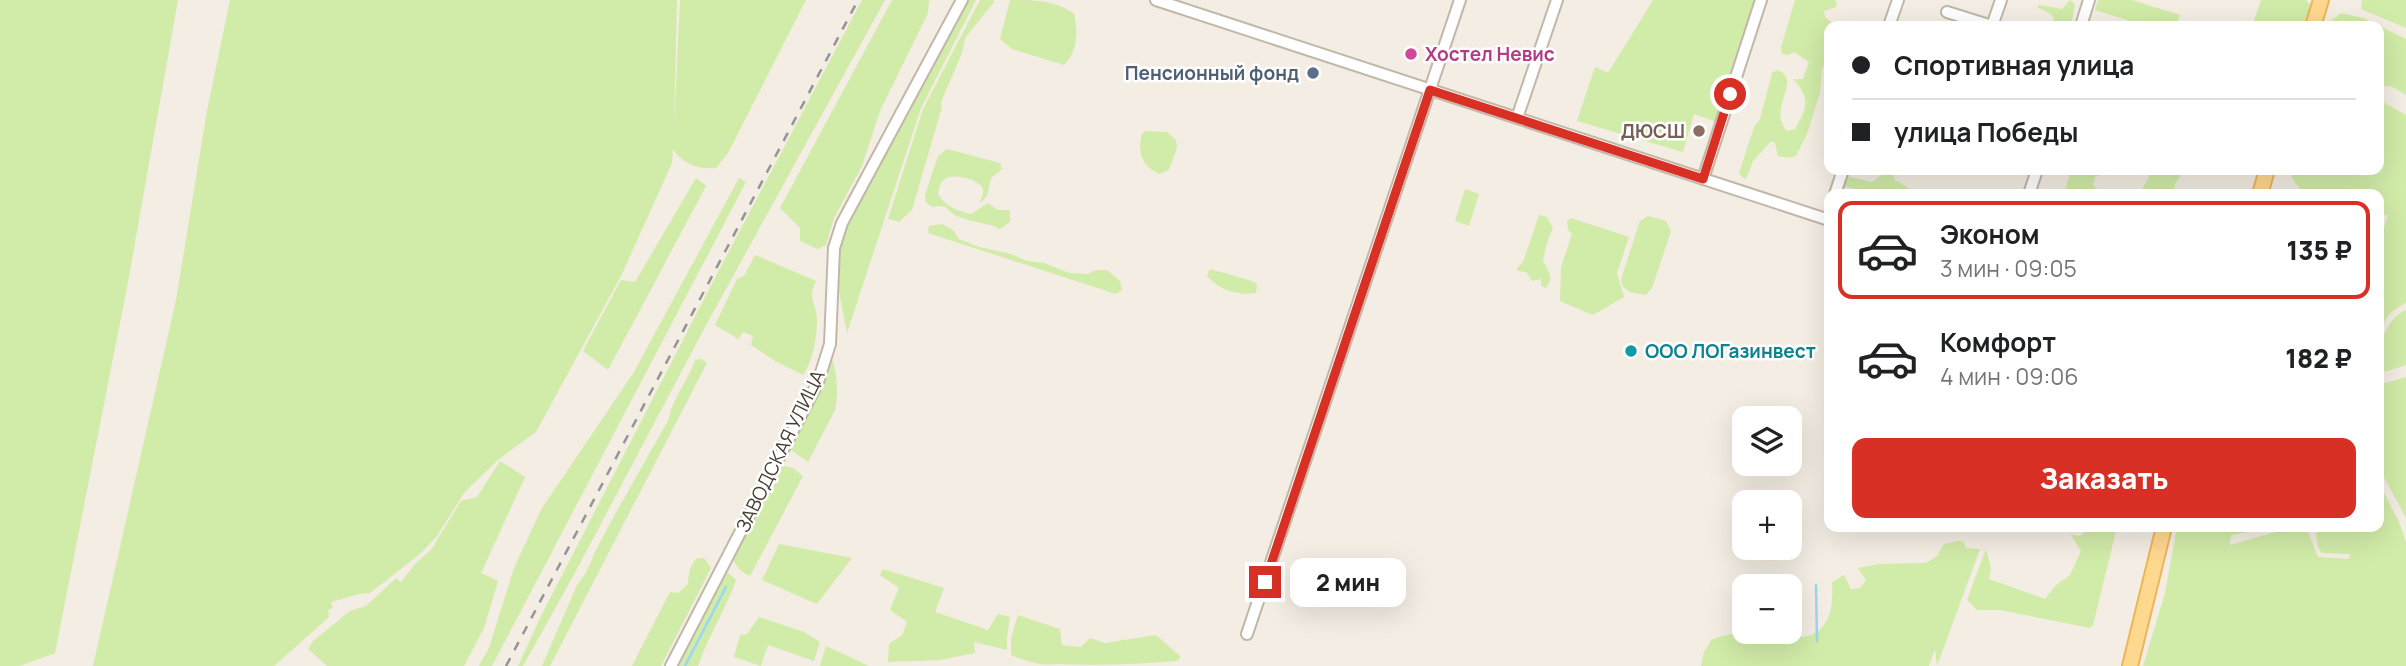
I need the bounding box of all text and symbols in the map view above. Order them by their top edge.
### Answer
place label: Хостел Невис [1425,41,1555,67]
marker: Хостел Невис [1403,46,1419,62]
text: Спортивная улица [1894,47,2134,83]
place label: Пенсионный фонд [1125,60,1299,86]
marker: Пенсионный фонд [1305,65,1321,81]
route start [1714,78,1746,110]
text: улица Победы [1894,114,2078,150]
place label: ДЮСШ [1621,118,1685,144]
marker: ДЮСШ [1691,123,1707,139]
text: Эконом [1940,216,2040,252]
icon: car [1856,219,1919,282]
text: 135 ₽ [2286,232,2352,268]
text: 3 мин · 09:05 [1940,252,2077,284]
text: Комфорт [1940,324,2056,360]
icon: car [1856,327,1919,390]
place label: ООО ЛОГазинвест [1645,338,1816,364]
text: 182 ₽ [2285,340,2352,376]
marker: ООО ЛОГазинвест [1623,343,1639,359]
text: 4 мин · 09:06 [1940,360,2079,392]
street label: ЗАВОДСКАЯ УЛИЦА [729,366,831,536]
map controls [1732,406,1802,644]
button: layers [1732,406,1802,476]
button: Заказать [1852,438,2356,518]
button: + [1732,490,1802,560]
callout: 2 мин [1290,558,1405,606]
route end [1249,566,1281,598]
text: 2 мин [1316,566,1380,598]
button: − [1732,574,1802,644]

